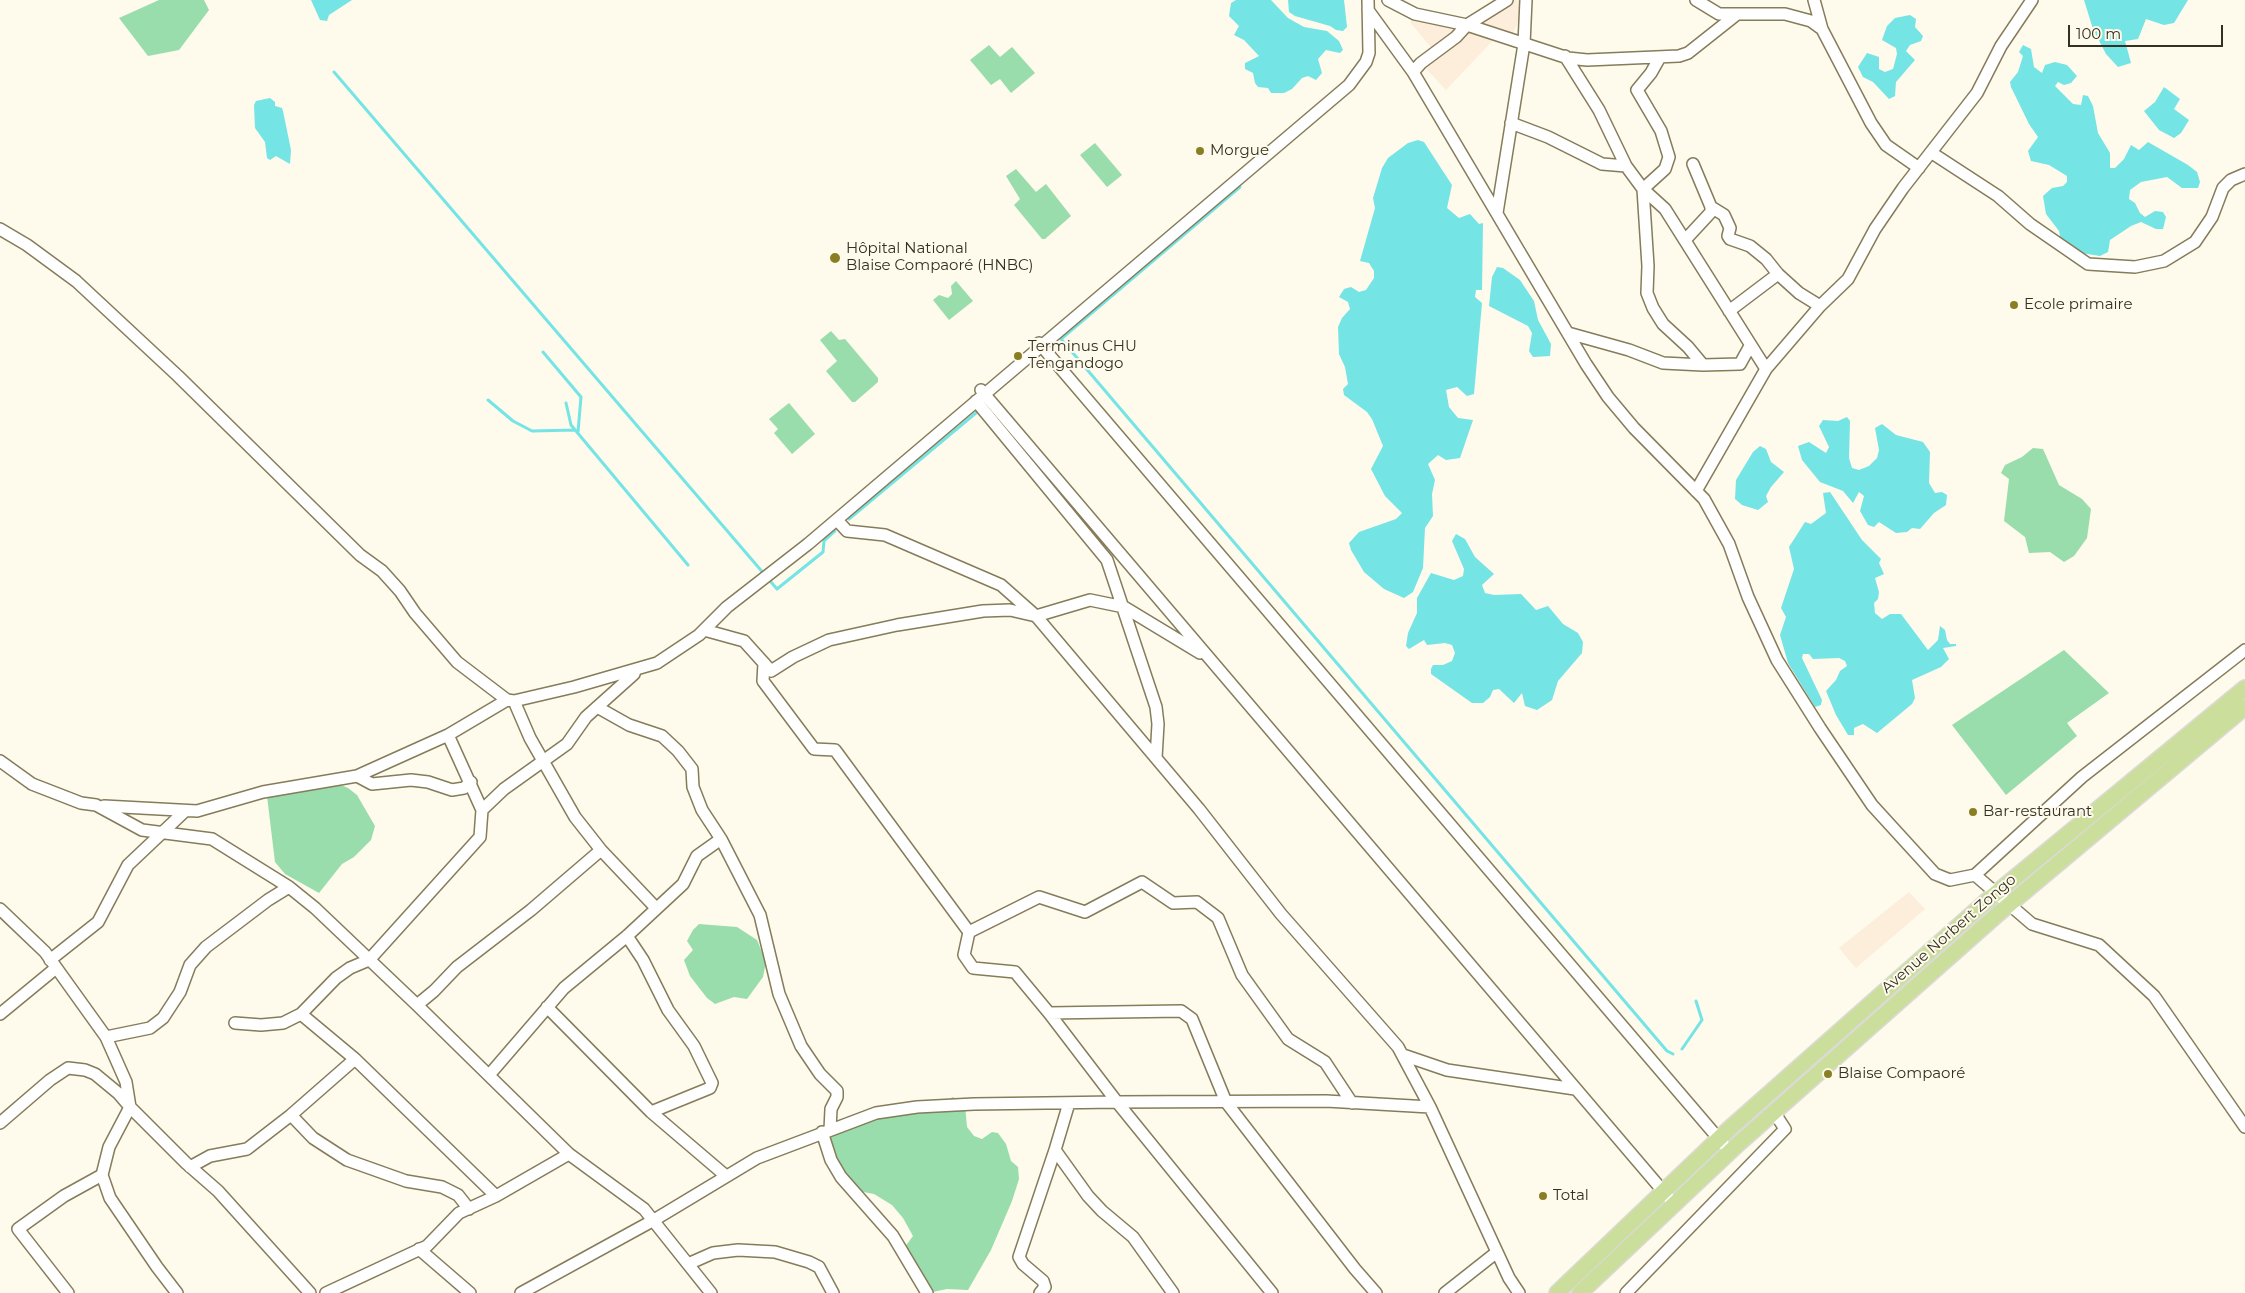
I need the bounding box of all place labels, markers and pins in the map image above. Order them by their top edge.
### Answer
place label: Morgue [1210,142,1269,160]
marker: Morgue [1194,145,1206,157]
place label: Hôpital National Blaise Compaoré (HNBC) [846,240,1034,275]
marker: Hôpital National Blaise Compaoré (HNBC) [828,251,842,265]
place label: Ecole primaire [2024,296,2132,314]
marker: Ecole primaire [2008,299,2020,311]
place label: Terminus CHU Tengandogo [1028,338,1137,373]
marker: Terminus CHU Tengandogo [1012,350,1024,362]
place label: Bar-restaurant [1983,803,2092,821]
marker: Bar-restaurant [1967,806,1979,818]
place label: Blaise Compaoré [1838,1065,1965,1083]
marker: Blaise Compaoré [1822,1068,1834,1080]
place label: Total [1553,1187,1589,1205]
marker: Total [1537,1190,1549,1202]

